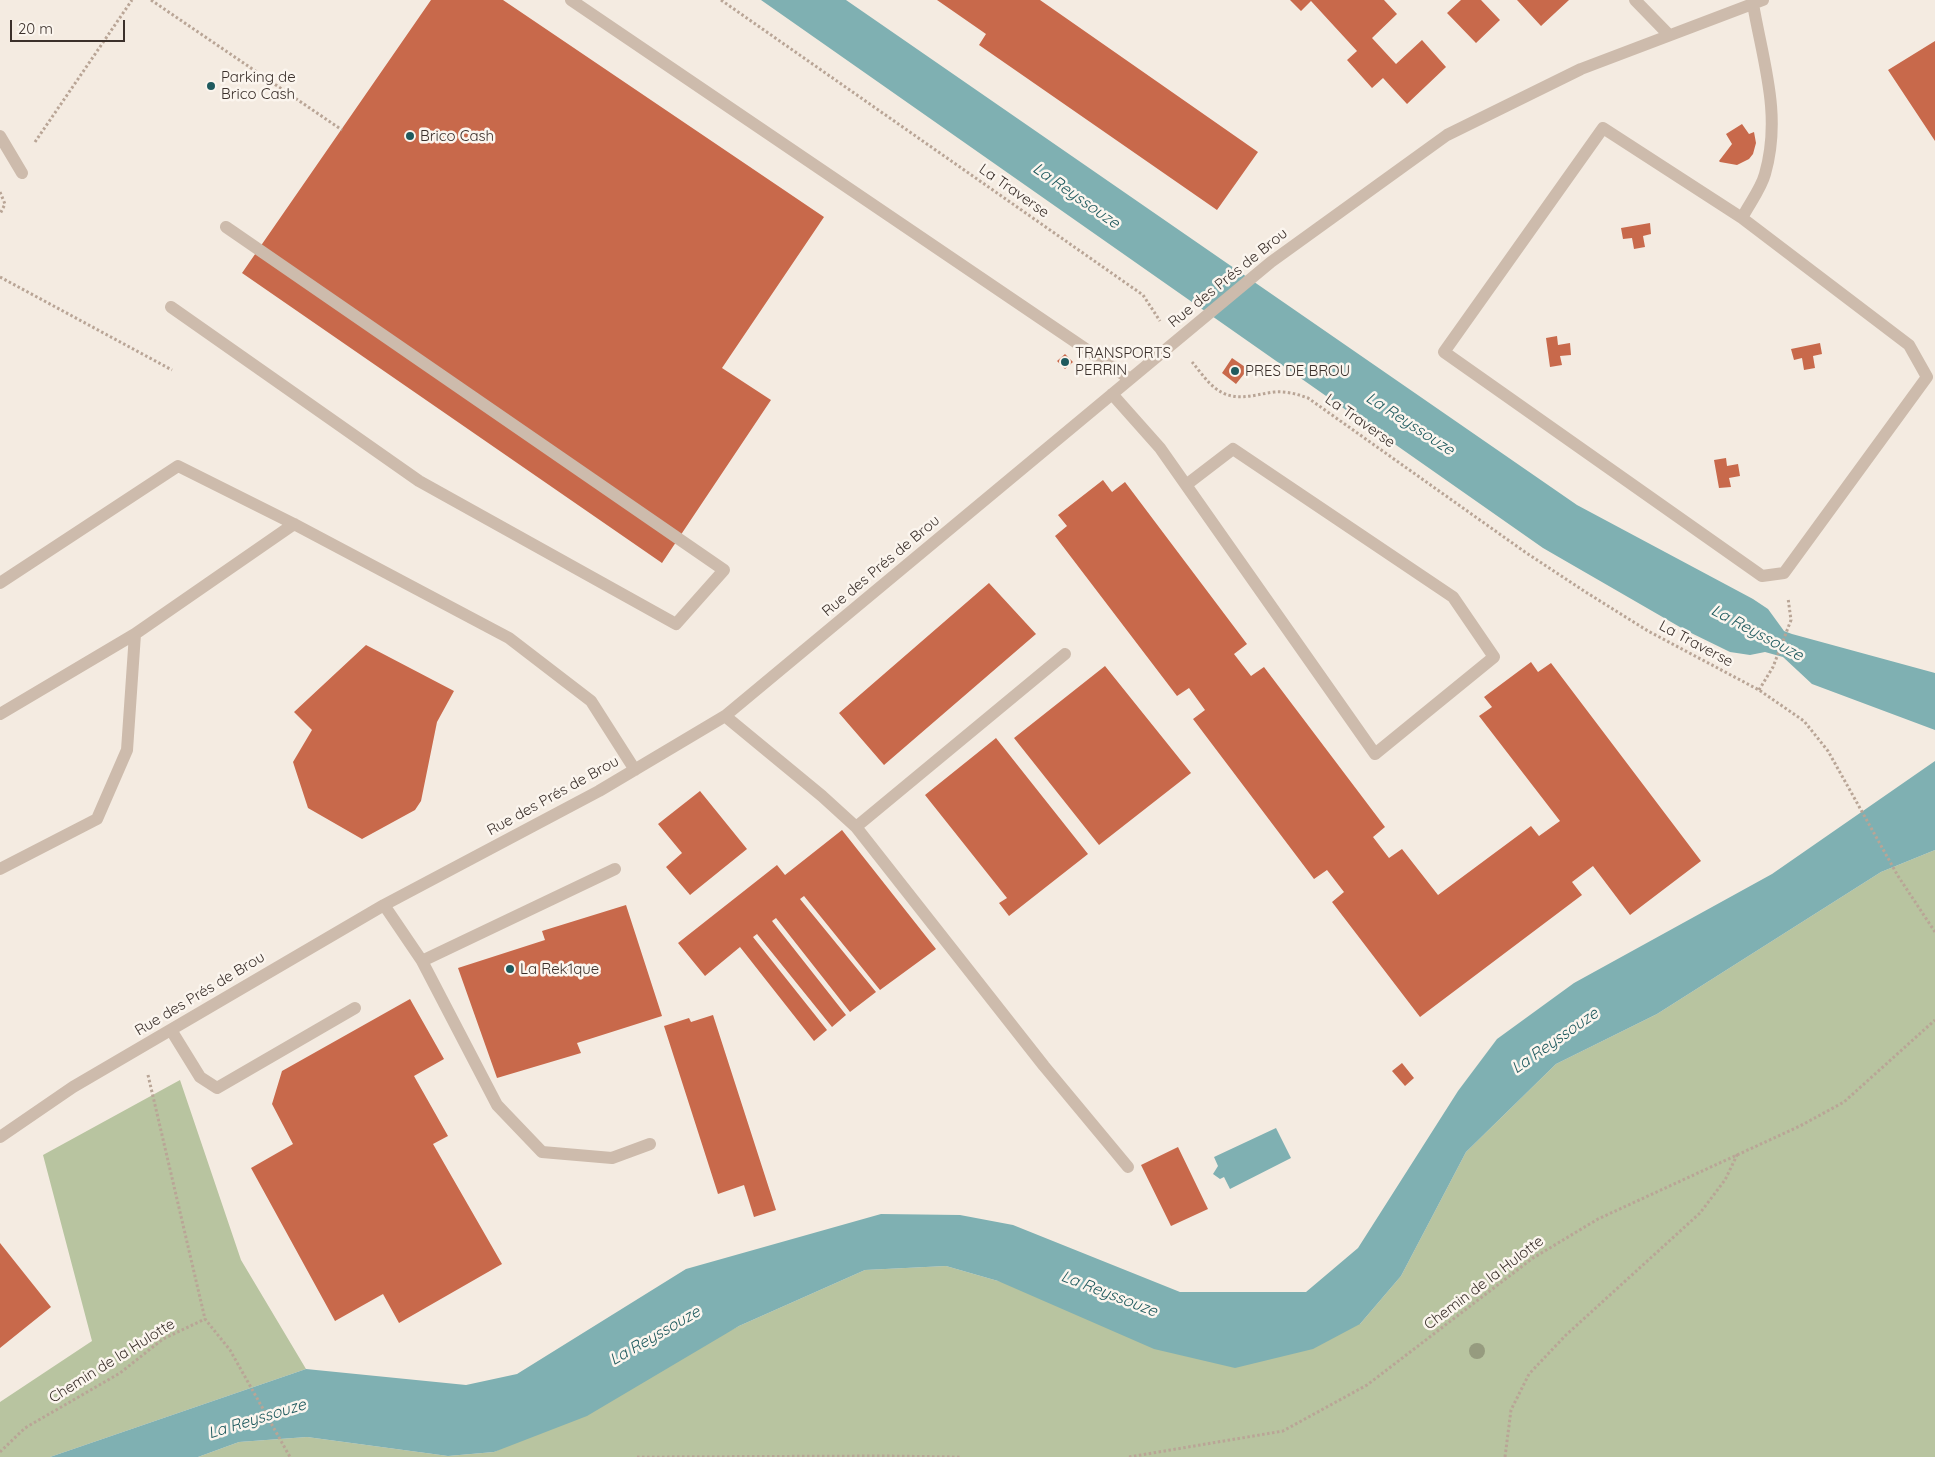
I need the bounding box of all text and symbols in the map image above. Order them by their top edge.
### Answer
scale bar [12,10,128,42]
text: 20 m [18,19,53,38]
place label: Parking de Brico Cash [221,68,296,103]
marker: Parking de Brico Cash [205,80,217,92]
place label: Brico Cash [420,127,494,145]
marker: Brico Cash [404,130,416,142]
water label: La Reyssouze [1029,159,1123,233]
street label: La Traverse [975,160,1053,222]
street label: Rue des Prés de Brou [1165,224,1291,332]
place label: TRANSPORTS PERRIN [1075,344,1171,379]
marker: TRANSPORTS PERRIN [1059,356,1071,368]
place label: PRES DE BROU [1245,362,1350,380]
marker: PRES DE BROU [1229,365,1241,377]
water label: La Reyssouze [1362,388,1458,460]
street label: La Traverse [1321,390,1399,452]
street label: Rue des Prés de Brou [818,511,944,621]
water label: La Reyssouze [1708,601,1806,665]
street label: La Traverse [1656,617,1736,671]
street label: Rue des Prés de Brou [484,752,622,840]
street label: Rue des Prés de Brou [132,948,268,1040]
place label: La Rek1que [520,960,599,978]
marker: La Rek1que [504,963,516,975]
water label: La Reyssouze [1508,1004,1602,1078]
street label: Chemin de la Hulotte [1421,1232,1547,1334]
water label: La Reyssouze [1058,1267,1160,1321]
water label: La Reyssouze [606,1302,704,1370]
street label: Chemin de la Hulotte [46,1315,178,1407]
water label: La Reyssouze [206,1395,308,1443]

